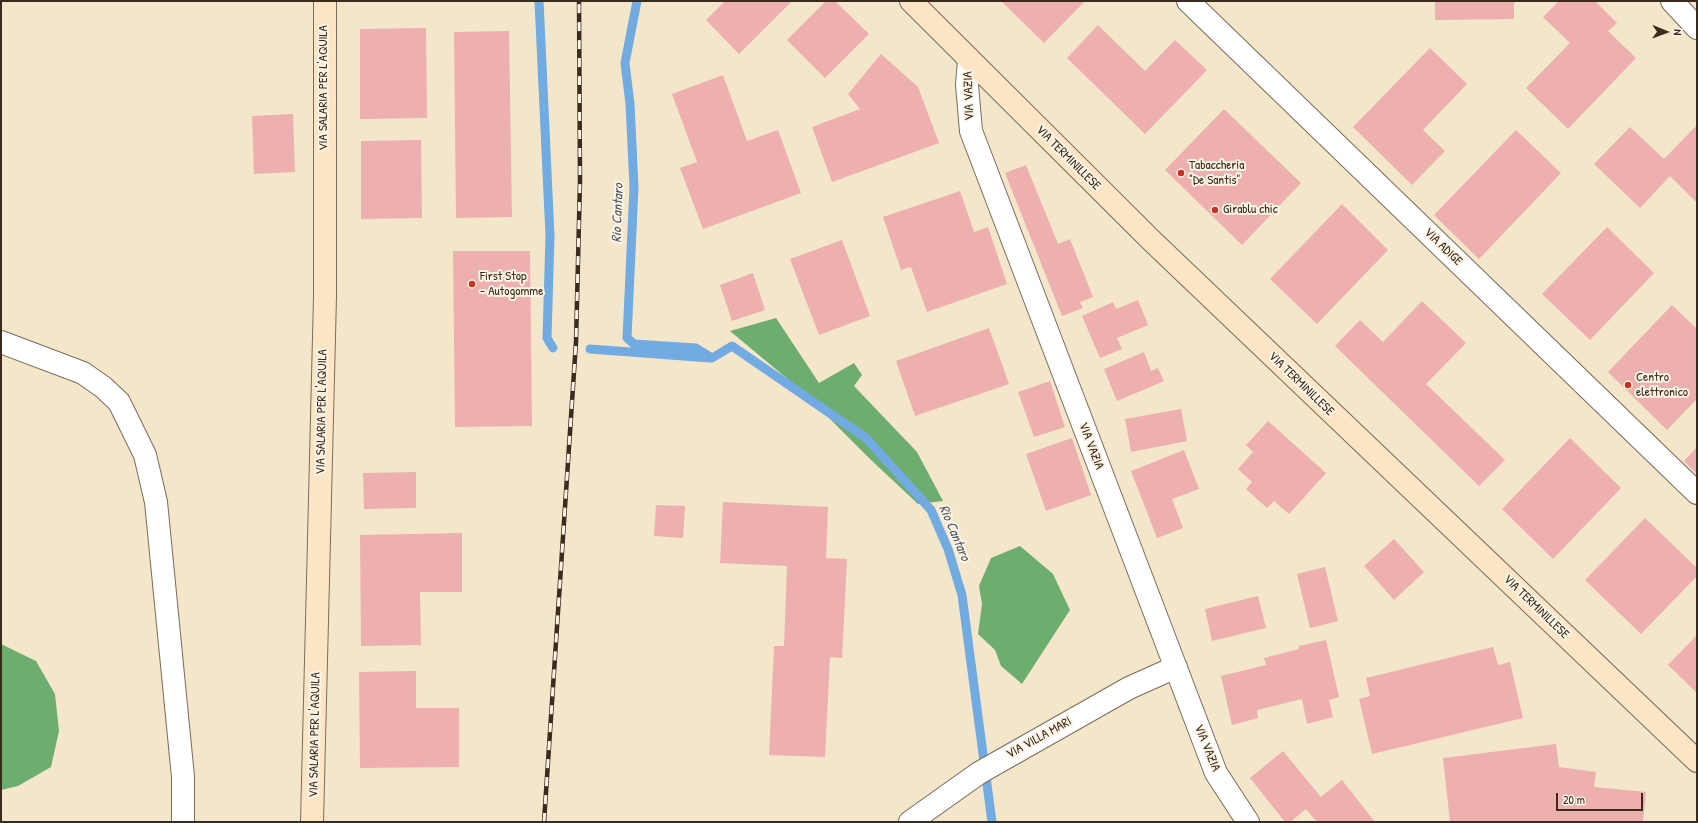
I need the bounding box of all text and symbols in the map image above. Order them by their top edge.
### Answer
north arrow [1646,12,1686,52]
street label: VIA SALARIA PER L'AQUILA [316,25,332,151]
text: N [1671,29,1685,35]
street label: VIA VAZIA [960,71,978,121]
street label: VIA TERMINILLESE [1032,122,1104,194]
place label: Tabaccheria "De Santis" [1189,158,1244,189]
marker: Tabaccheria "De Santis" [1176,168,1186,178]
water label: Rio Cantaro [609,183,627,243]
place label: Girablu chic [1223,202,1278,218]
marker: Girablu chic [1210,205,1220,215]
street label: VIA ADIGE [1421,225,1465,269]
place label: First Stop - Autogomme [480,269,543,300]
marker: First Stop - Autogomme [467,279,477,289]
street label: VIA SALARIA PER L'AQUILA [313,349,331,475]
street label: VIA TERMINILLESE [1265,349,1337,419]
place label: Centro elettronico [1636,370,1688,401]
marker: Centro elettronico [1623,380,1633,390]
street label: VIA VAZIA [1075,420,1107,472]
water label: Rio Cantaro [935,502,973,564]
street label: VIA TERMINILLESE [1500,572,1572,642]
street label: VIA SALARIA PER L'AQUILA [306,672,324,798]
street label: VIA VILLA MARI [1004,714,1074,762]
street label: VIA VAZIA [1191,722,1223,774]
scale bar [1558,785,1645,811]
text: 20 m [1563,791,1585,808]

